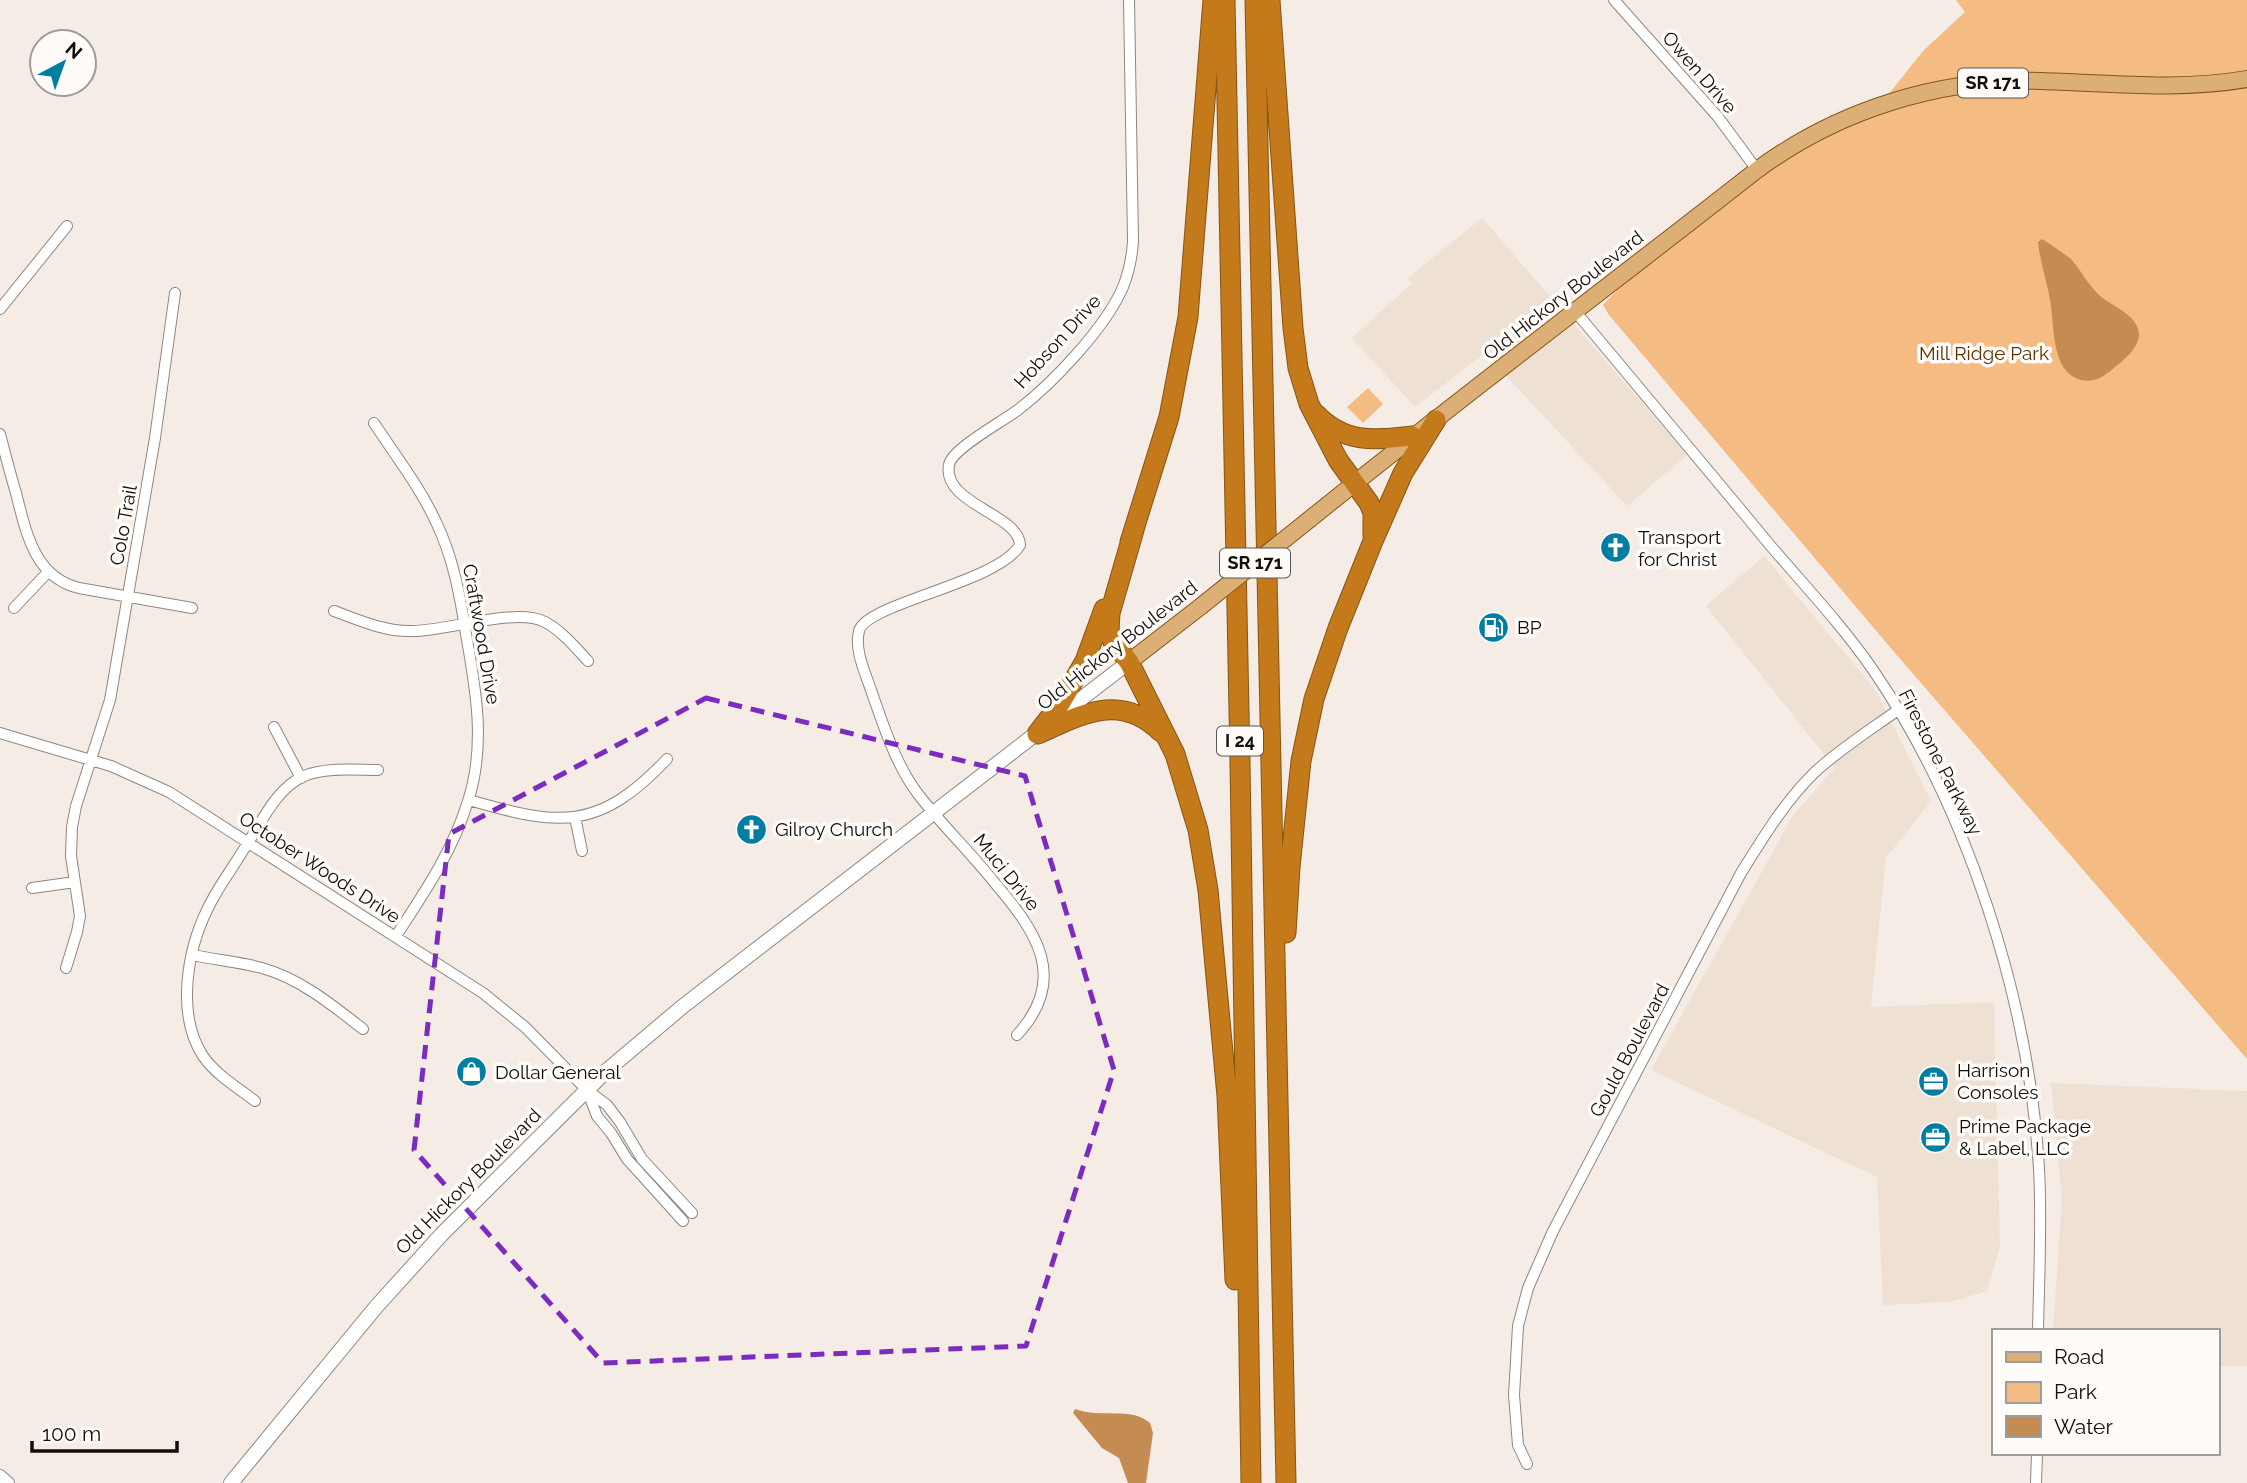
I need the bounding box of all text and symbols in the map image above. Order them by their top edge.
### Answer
street label: Owen Drive [1658,26,1742,118]
north arrow [28,28,98,98]
text: N [61,37,87,63]
road number: SR 171 [1958,68,2028,98]
street label: Old Hickory Boulevard [1479,226,1647,364]
street label: Hobson Drive [1009,290,1105,392]
park label: Mill Ridge Park [1919,342,2049,364]
street label: Colo Trail [105,482,141,567]
place label: Transport for Christ [1638,526,1722,570]
church icon: Transport for Christ [1598,531,1632,565]
road number: SR 171 [1220,548,1290,578]
street label: Craftwood Drive [459,562,505,706]
street label: Old Hickory Boulevard [1033,576,1201,714]
fuel station icon: BP [1477,610,1511,644]
place label: BP [1517,616,1542,638]
street label: Firestone Parkway [1895,685,1987,839]
road number: I 24 [1217,726,1263,756]
street label: October Woods Drive [235,807,405,927]
church icon: Gilroy Church [735,812,769,846]
place label: Gilroy Church [775,818,893,840]
street label: Muci Drive [969,829,1045,915]
street label: Gould Boulevard [1585,980,1673,1120]
shop icon: Dollar General [455,1055,489,1089]
place label: Harrison Consoles [1957,1059,2038,1103]
place label: Dollar General [495,1061,622,1083]
office icon: Harrison Consoles [1917,1064,1951,1098]
street label: Old Hickory Boulevard [391,1104,545,1258]
place label: Prime Package & Label, LLC [1959,1115,2091,1159]
office icon: Prime Package & Label, LLC [1919,1120,1953,1154]
legend [1992,1329,2219,1455]
text: Road [2054,1344,2104,1369]
text: Park [2054,1379,2097,1404]
scale bar [32,1410,177,1454]
text: Water [2054,1414,2113,1439]
text: 100 m [42,1421,101,1446]

